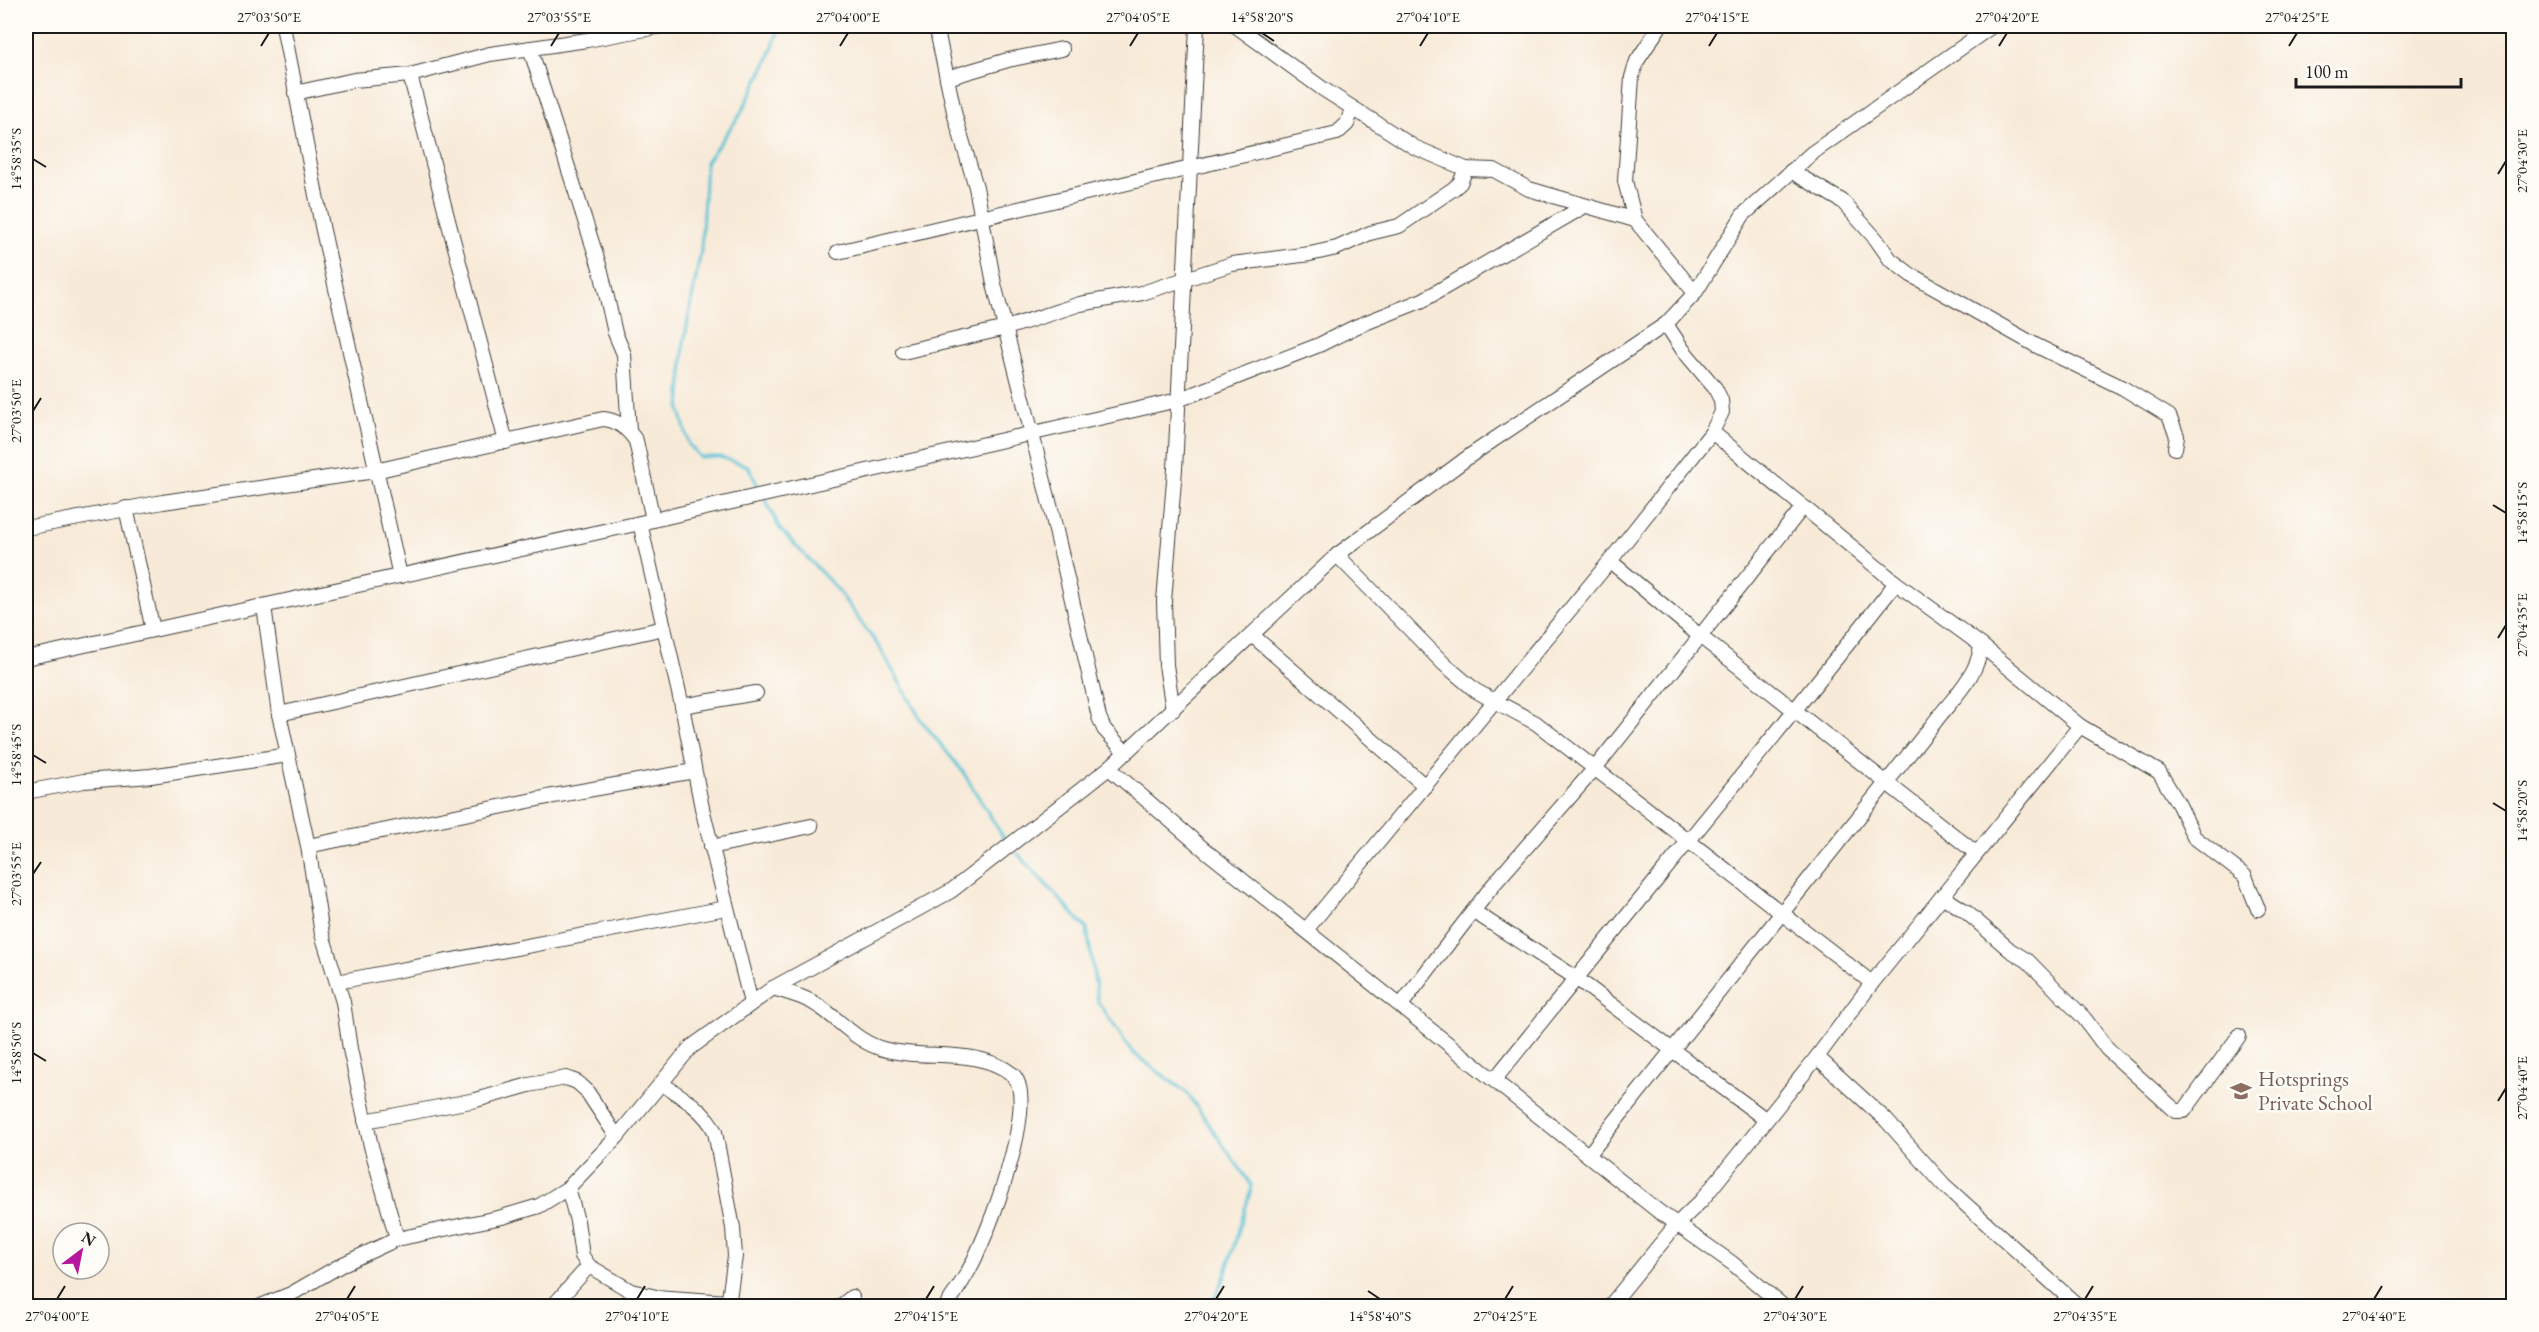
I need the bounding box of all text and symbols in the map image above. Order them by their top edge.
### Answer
text: 27°03'50"E [237,7,302,26]
text: 27°03'55"E [527,7,592,26]
text: 27°04'00"E [816,7,881,26]
text: 27°04'05"E [1106,7,1171,26]
text: 14°58'20"S [1231,7,1293,26]
text: 27°04'10"E [1396,7,1461,26]
text: 27°04'15"E [1685,7,1750,26]
text: 27°04'20"E [1975,7,2040,26]
text: 27°04'25"E [2265,7,2330,26]
scale bar [2296,51,2461,89]
text: 100 m [2305,60,2349,83]
text: 14°58'35"S [6,128,25,190]
text: 27°04'30"E [2512,128,2531,193]
text: 27°03'50"E [6,378,25,443]
text: 14°58'15"S [2512,482,2531,544]
text: 27°04'35"E [2512,592,2531,657]
text: 14°58'45"S [6,724,25,786]
text: 14°58'20"S [2512,780,2531,842]
text: 27°03'55"E [6,841,25,906]
text: 14°58'50"S [6,1022,25,1084]
text: 27°04'40"E [2512,1055,2531,1120]
place label: Hotsprings Private School [2258,1065,2373,1116]
school or university icon: Hotsprings Private School [2229,1079,2253,1103]
north arrow [51,1221,111,1281]
text: N [78,1226,100,1251]
text: 27°04'00"E [25,1306,90,1325]
text: 27°04'05"E [315,1306,380,1325]
text: 27°04'10"E [605,1306,670,1325]
text: 27°04'15"E [894,1306,959,1325]
text: 27°04'20"E [1184,1306,1249,1325]
text: 14°58'40"S [1349,1306,1411,1325]
text: 27°04'25"E [1473,1306,1538,1325]
text: 27°04'30"E [1763,1306,1828,1325]
text: 27°04'35"E [2053,1306,2118,1325]
text: 27°04'40"E [2342,1306,2407,1325]

